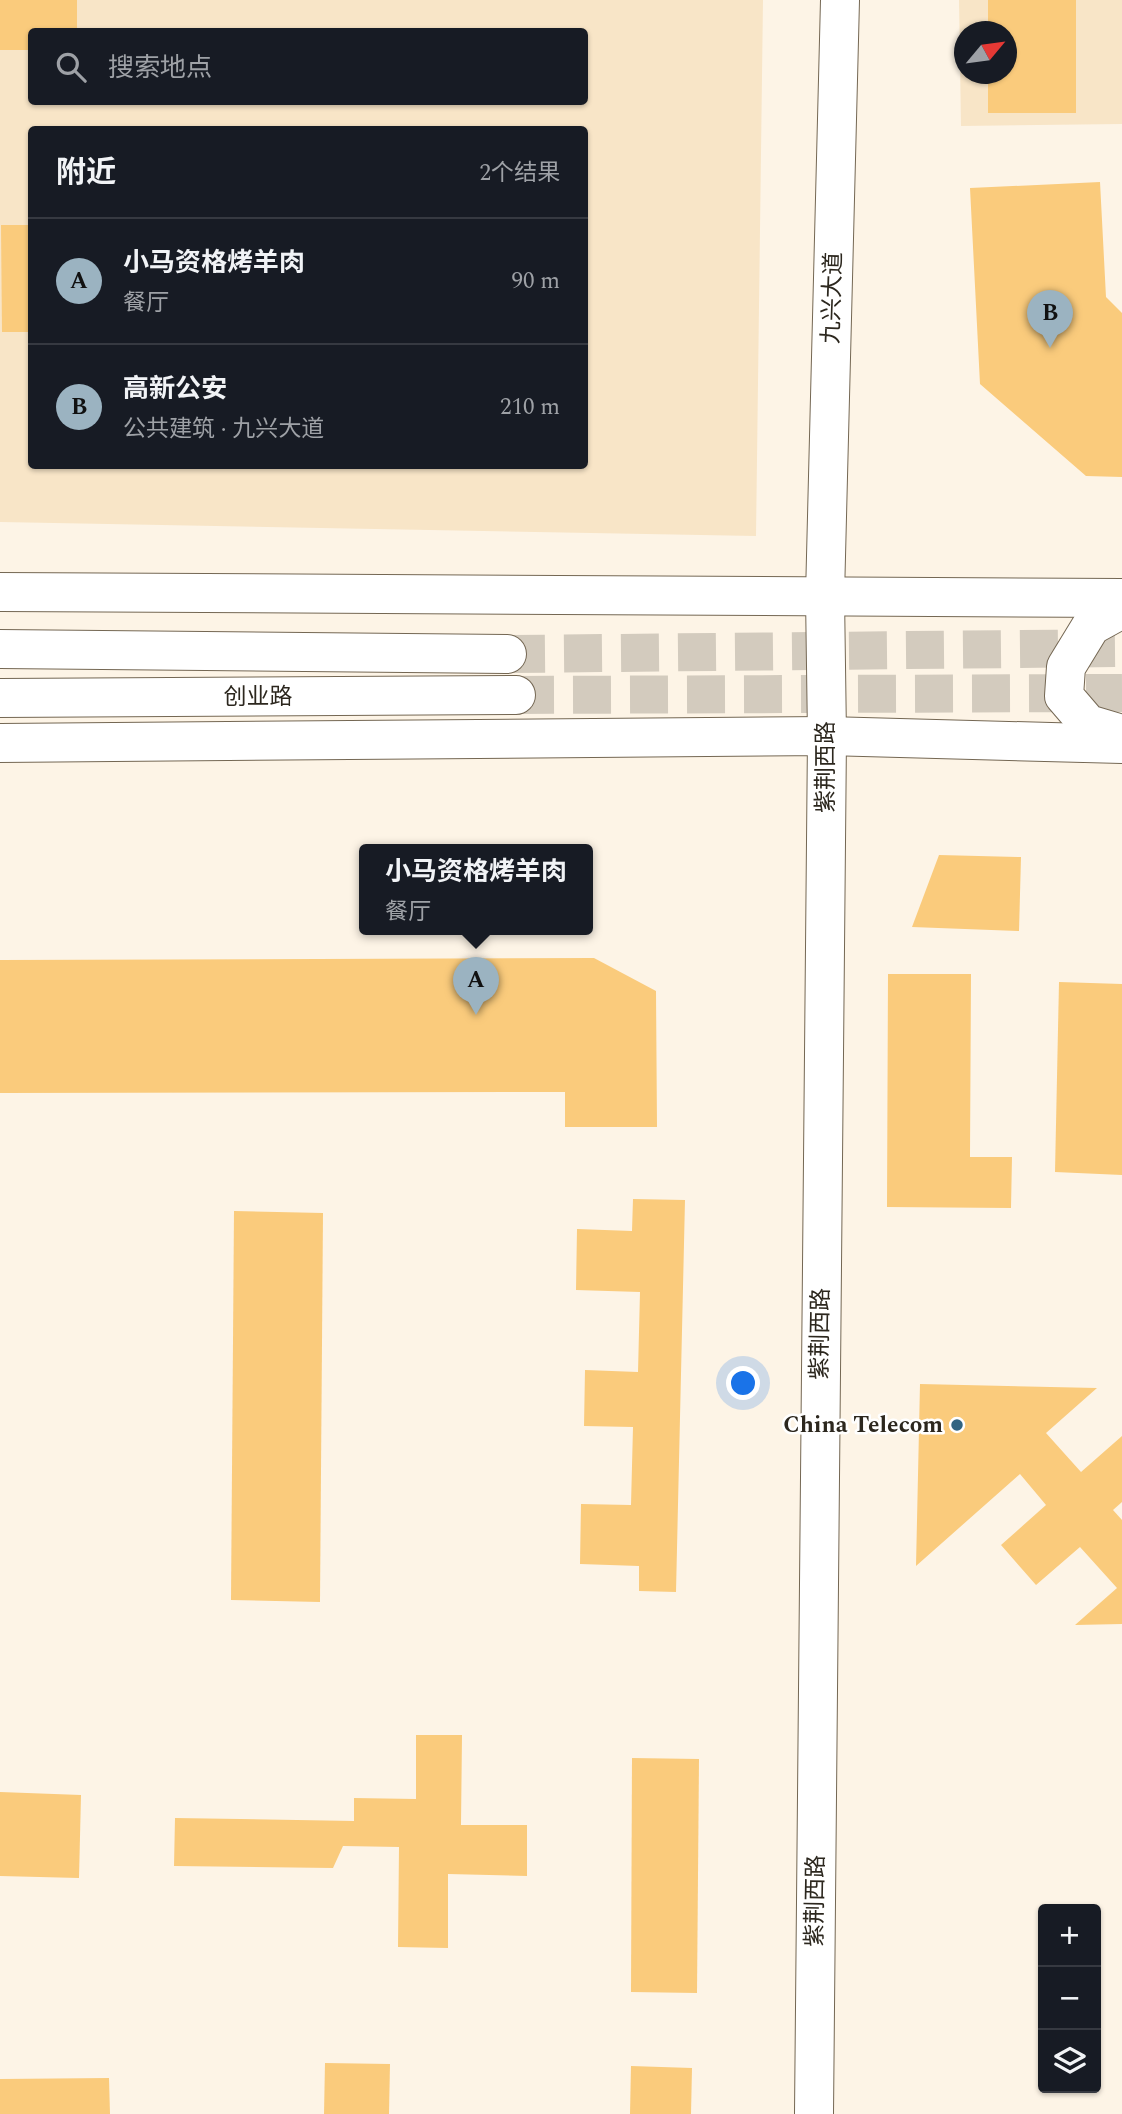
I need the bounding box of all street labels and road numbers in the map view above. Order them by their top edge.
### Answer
street label: 九兴大道 [814,251,852,345]
street label: 创业路 [224,680,293,715]
street label: 紫荆西路 [809,721,844,813]
street label: 紫荆西路 [803,1288,839,1380]
street label: 紫荆西路 [798,1855,834,1947]

